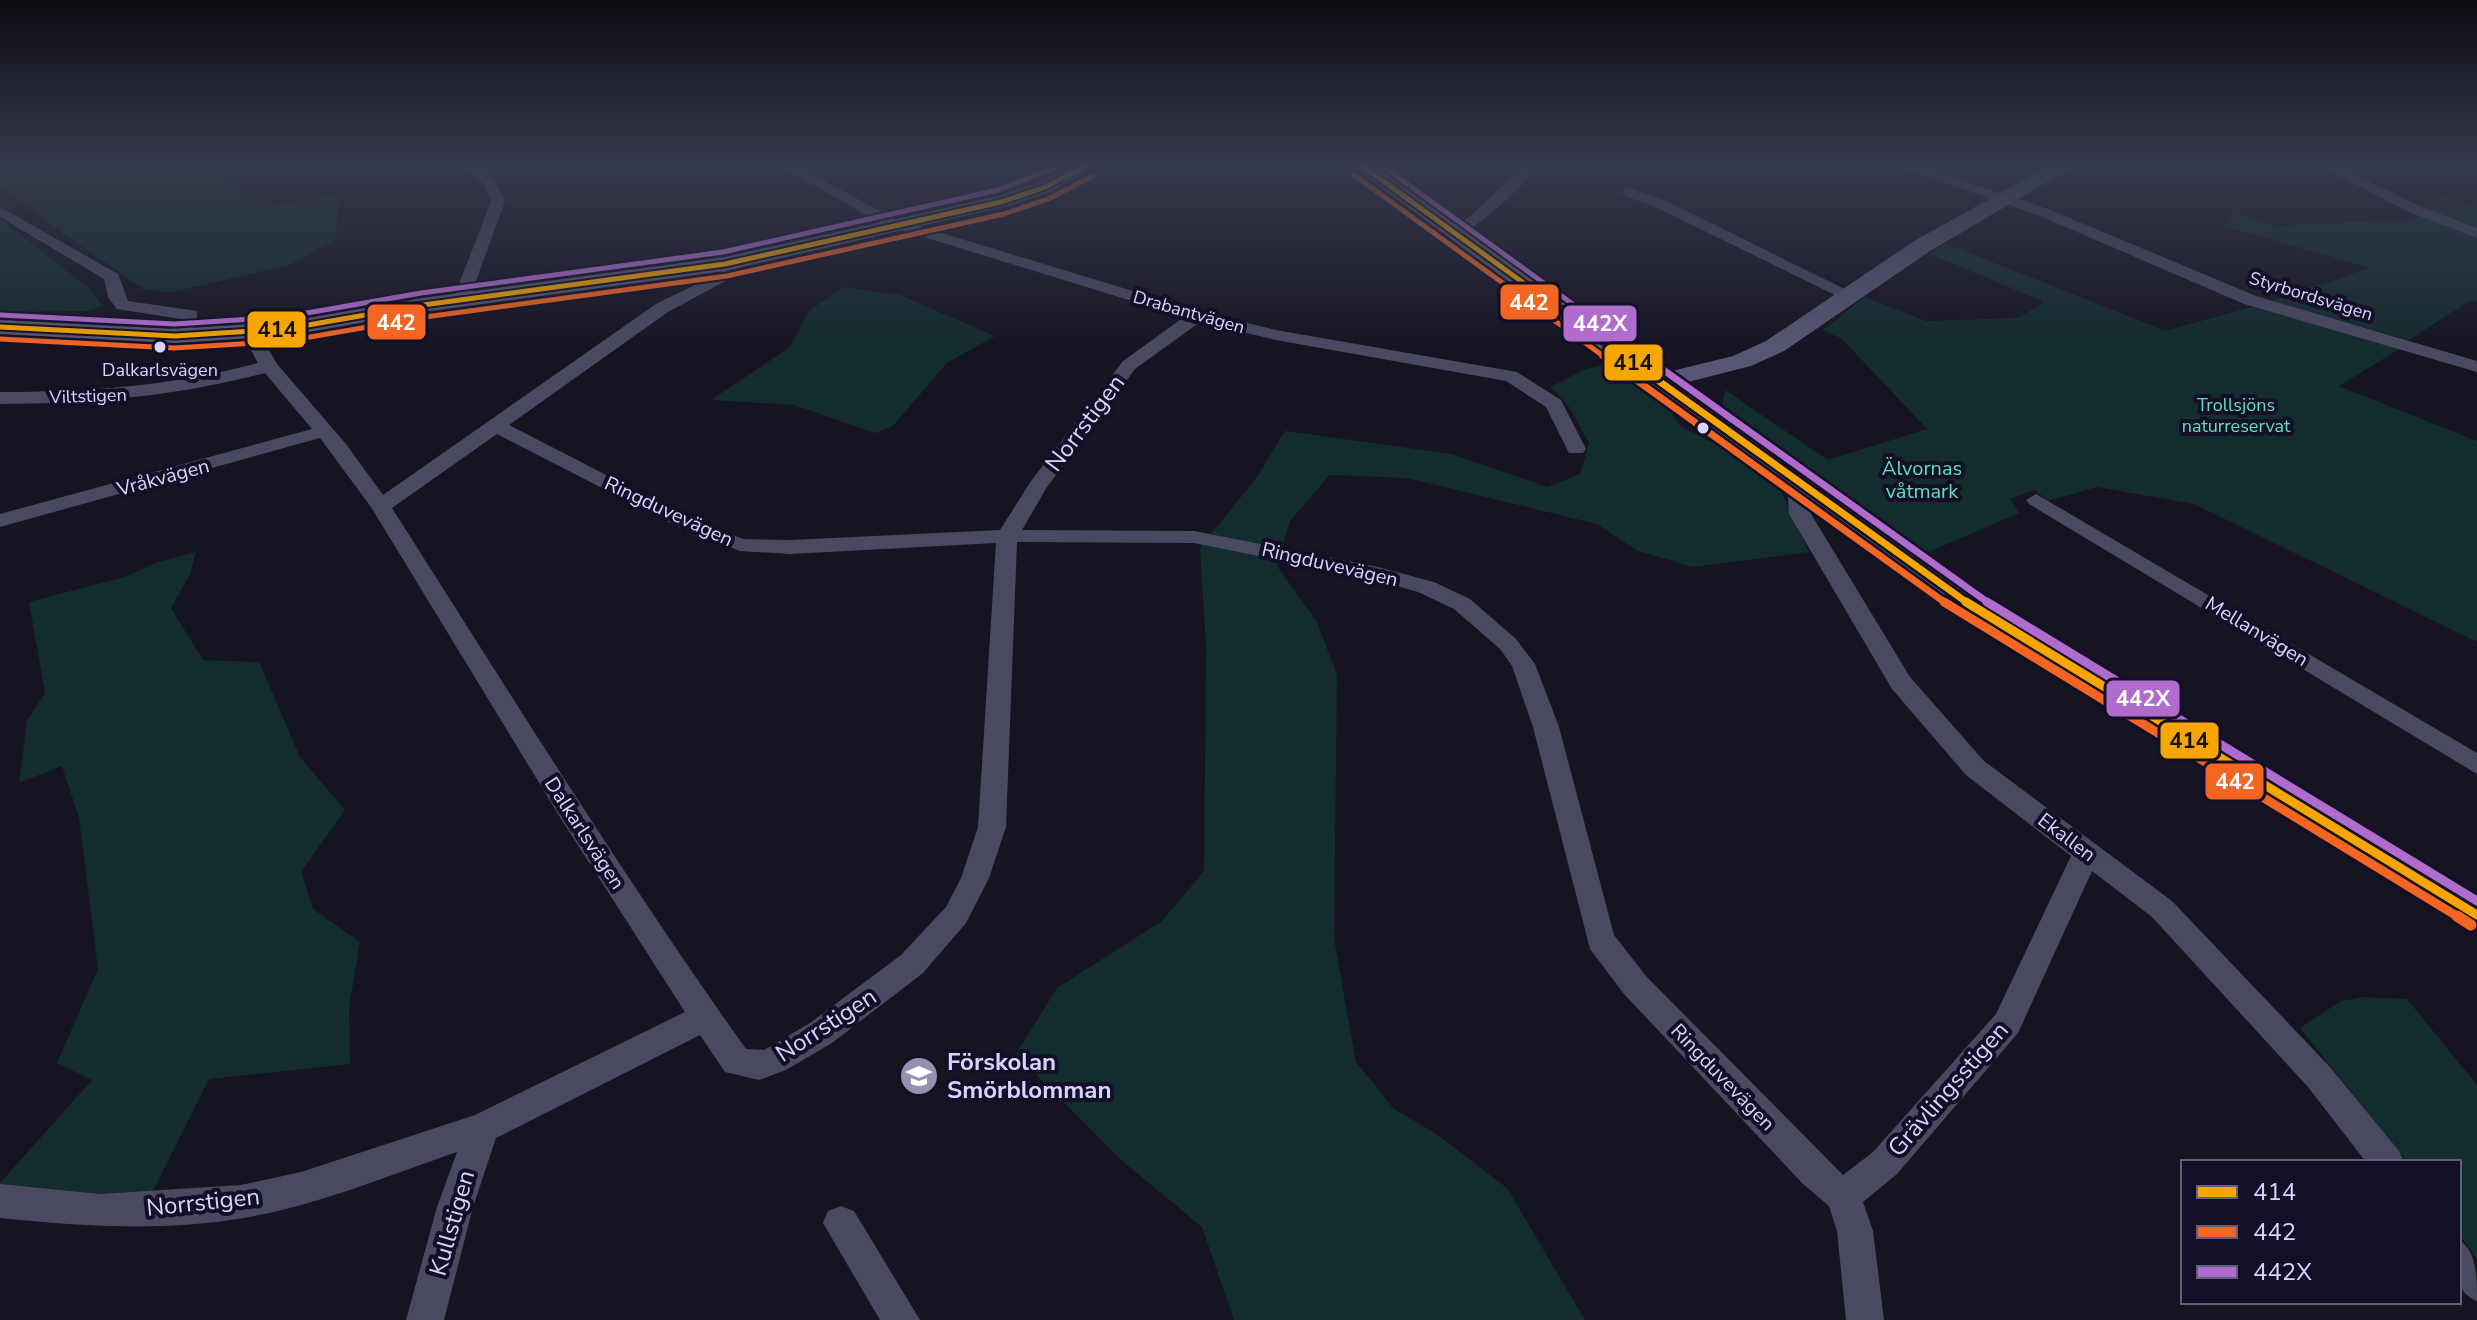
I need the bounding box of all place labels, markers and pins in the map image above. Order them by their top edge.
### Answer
marker: Dalkarlsvägen [152,339,168,355]
place label: Dalkarlsvägen [102,358,218,382]
unlabelled marker [1695,420,1711,436]
place label: Förskolan Smörblomman [947,1046,1111,1106]
school or university icon: Förskolan Smörblomman [898,1055,940,1097]

